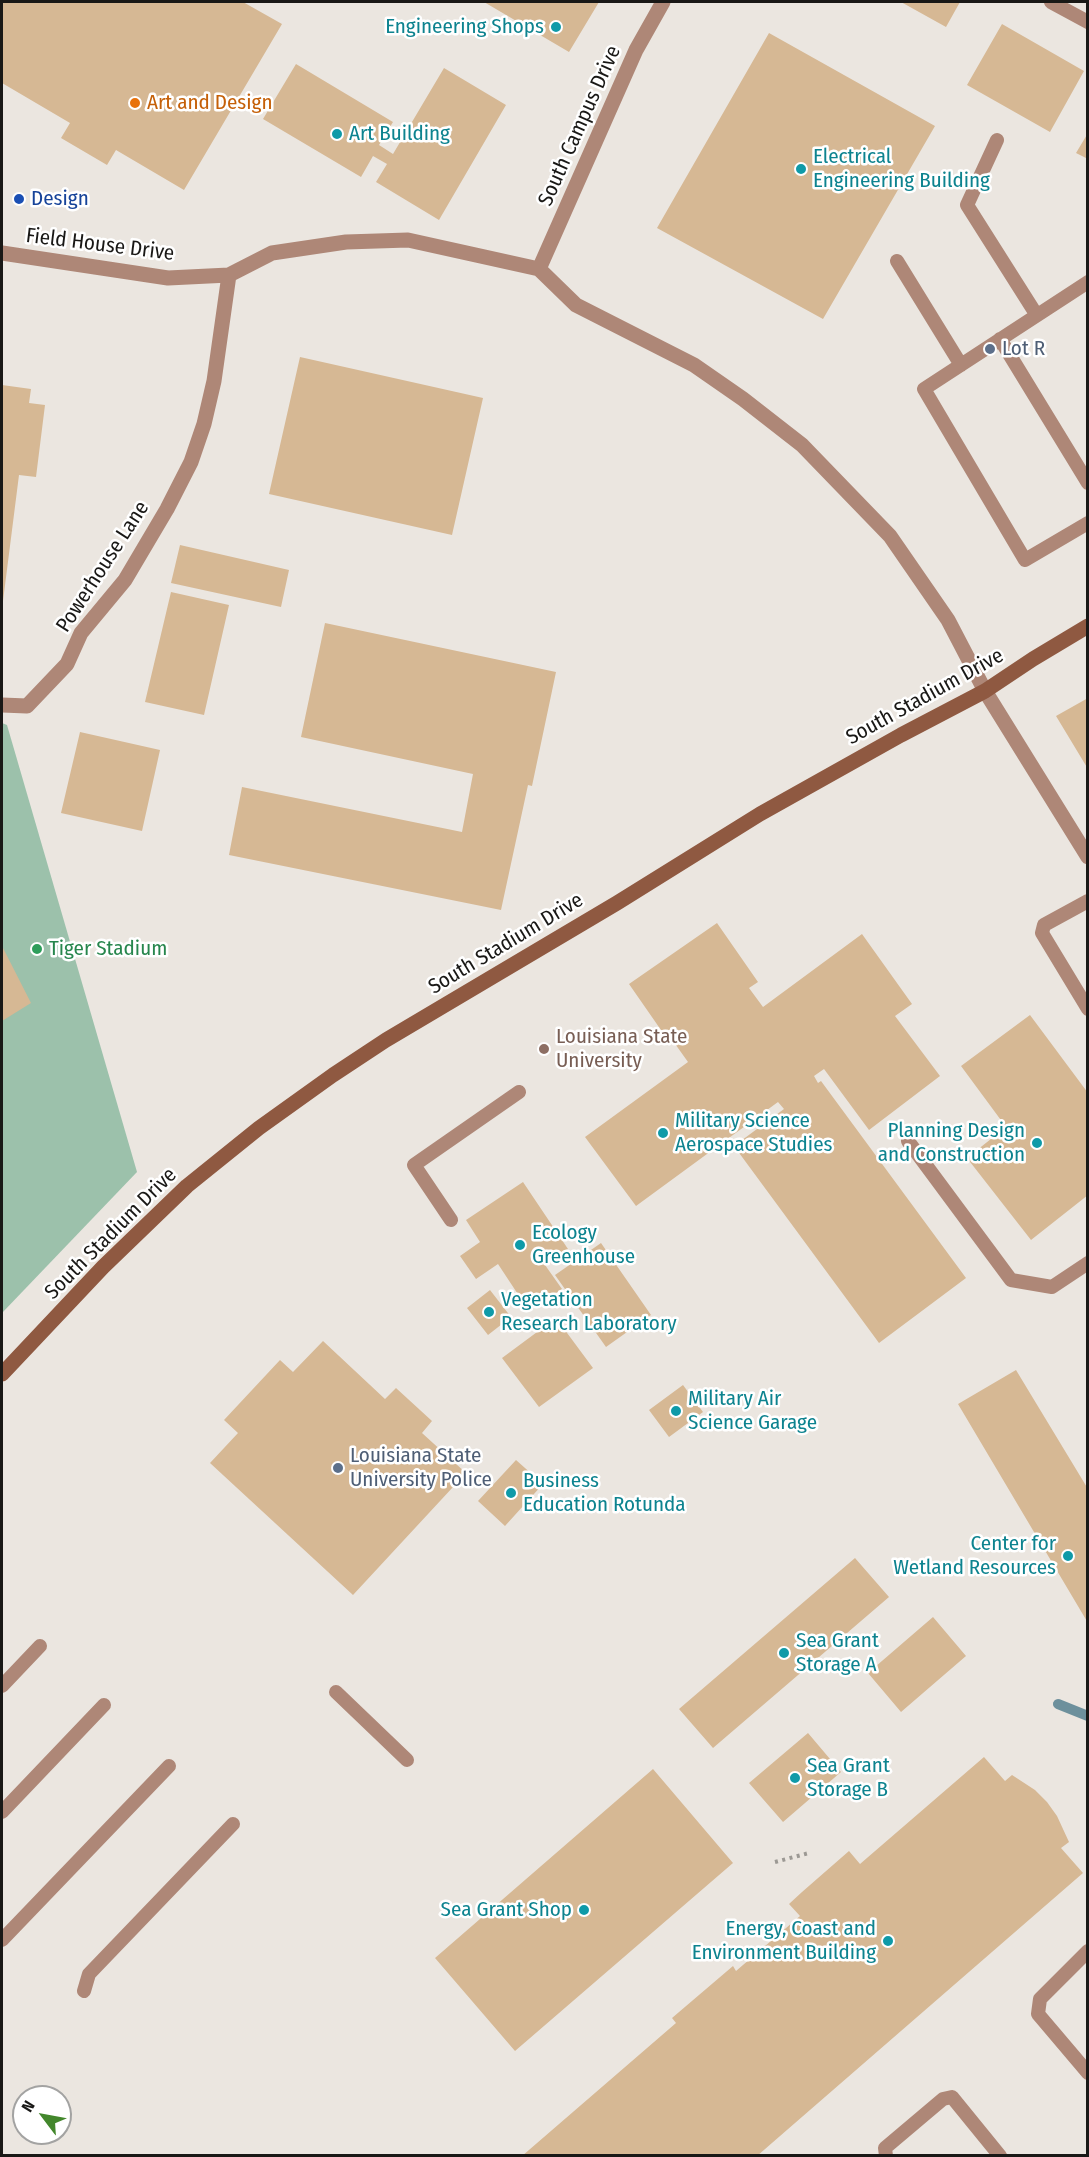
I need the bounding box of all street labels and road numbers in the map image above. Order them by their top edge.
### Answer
street label: South Campus Drive [533,42,627,210]
street label: Field House Drive [24,223,176,267]
street label: Powerhouse Lane [51,497,155,637]
street label: South Stadium Drive [842,643,1008,751]
street label: South Stadium Drive [424,888,588,1000]
street label: South Stadium Drive [40,1163,182,1305]

